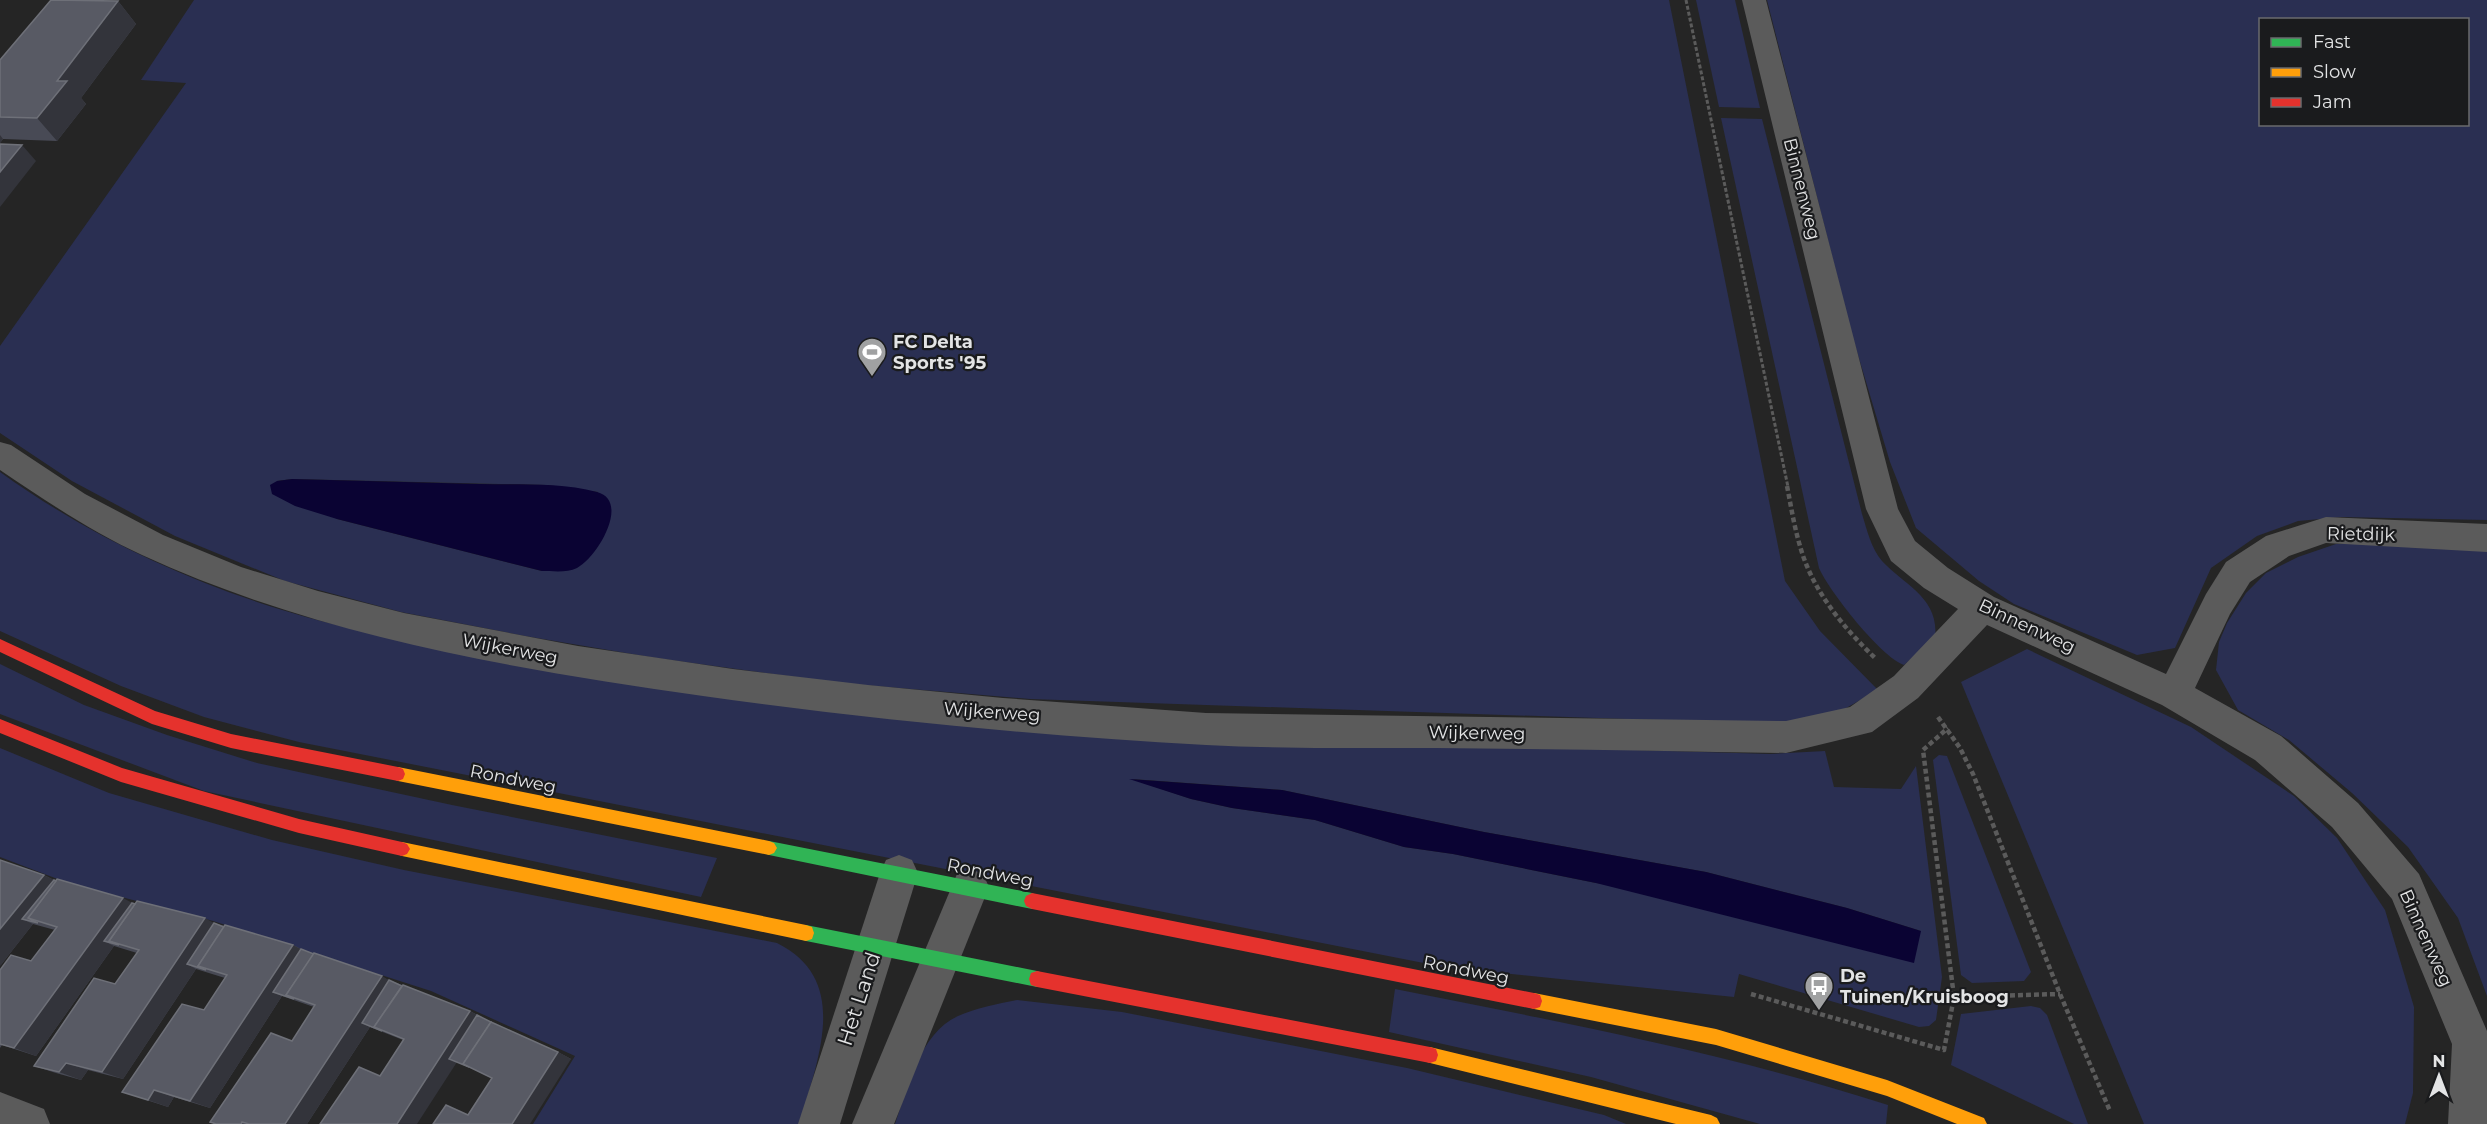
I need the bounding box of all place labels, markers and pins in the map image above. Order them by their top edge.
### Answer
place label: FC Delta Sports '95 [893,331,986,374]
sports icon: FC Delta Sports '95 [856,336,888,378]
place label: De Tuinen/Kruisboog [1840,965,2009,1008]
bus stop icon: De Tuinen/Kruisboog [1803,970,1835,1012]

